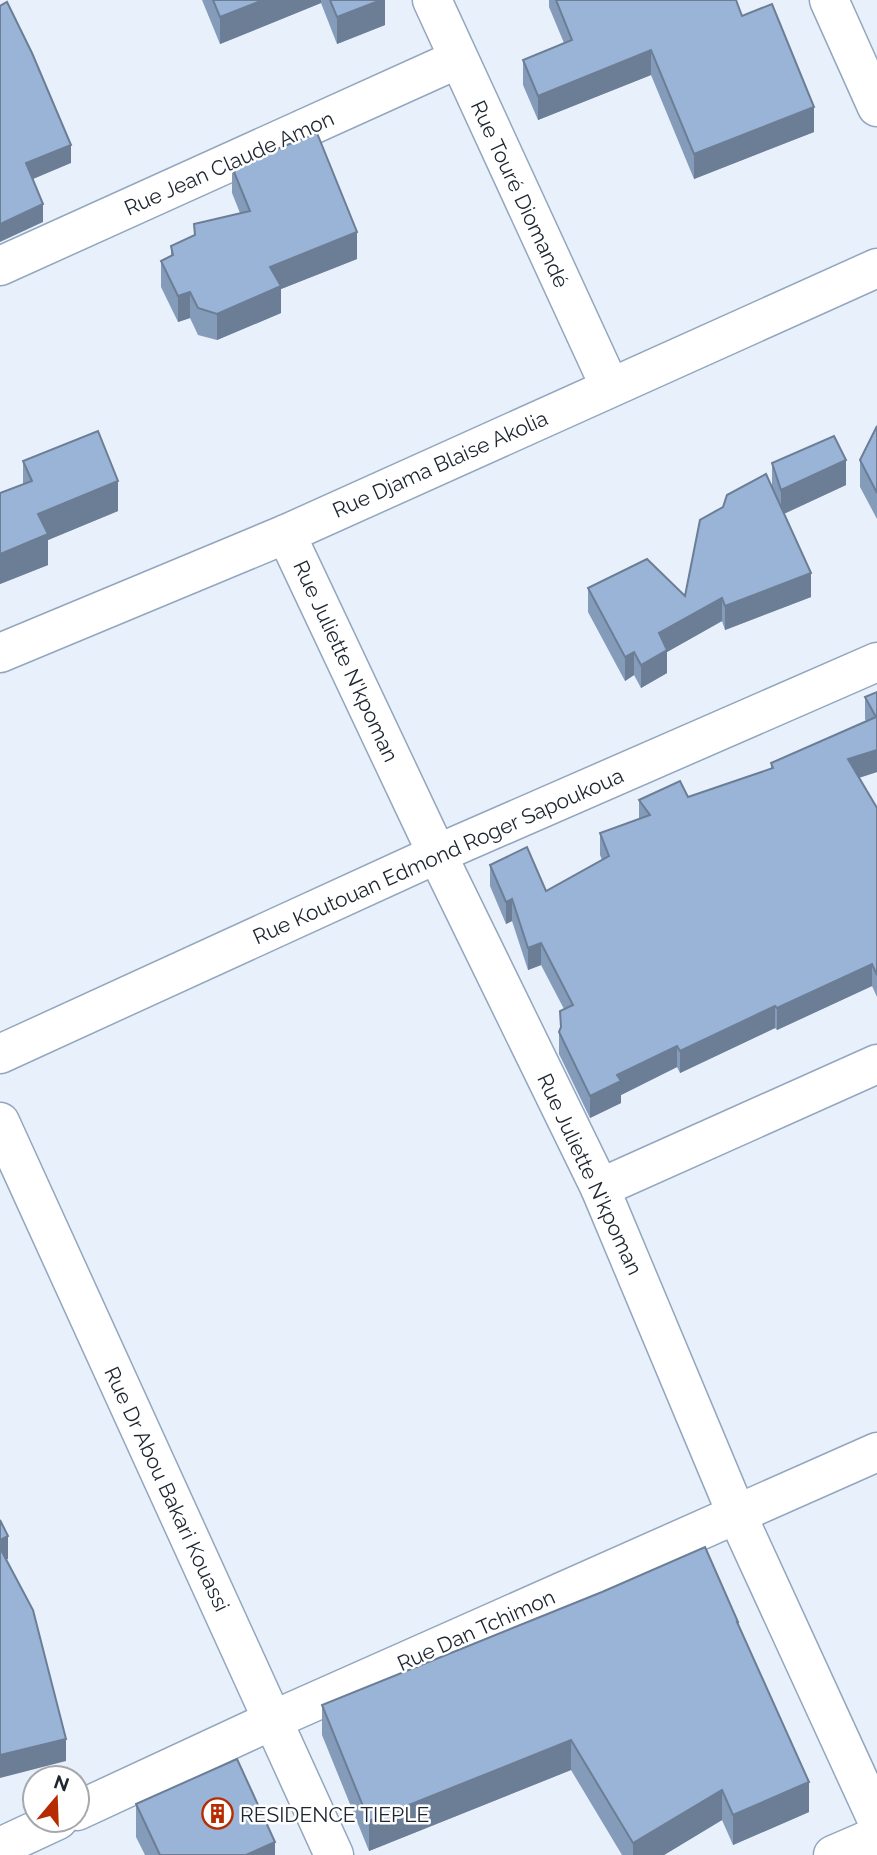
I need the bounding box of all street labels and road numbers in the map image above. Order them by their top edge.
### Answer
street label: Rue Touré Diomandé [466,96,574,292]
street label: Rue Jean Claude Amon [120,105,338,221]
street label: Rue Djama Blaise Akolia [329,405,551,523]
street label: Rue Juliette N'kpoman [288,556,404,766]
street label: Rue Koutouan Edmond Roger Sapoukoua [249,763,627,949]
street label: Rue Juliette N'kpoman [532,1069,648,1279]
street label: Rue Dr Abou Bakari Kouassi [99,1363,235,1615]
street label: Rue Dan Tchimon [393,1584,559,1676]

